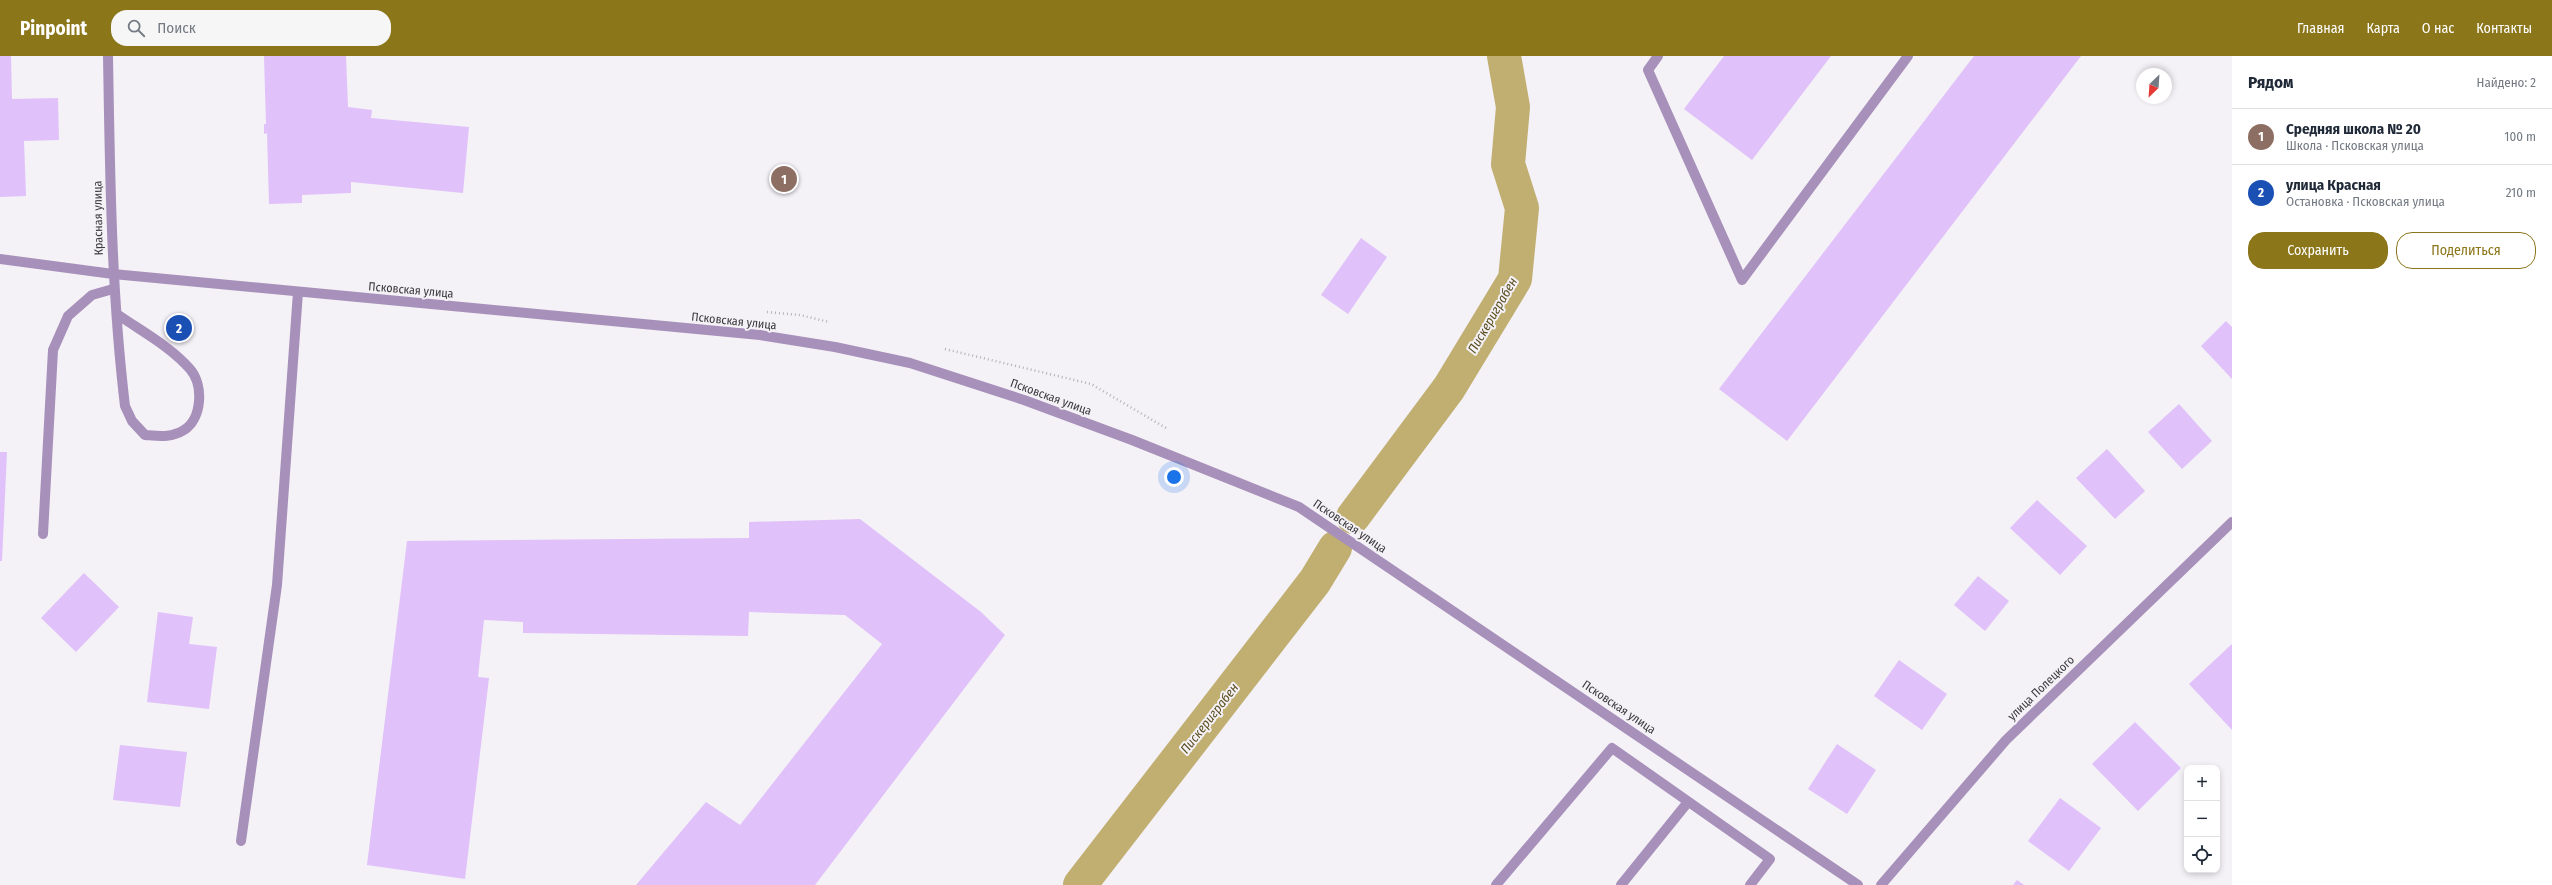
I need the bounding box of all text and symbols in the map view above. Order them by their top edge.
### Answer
search box [111,10,391,46]
text: Pinpoint [20,17,87,40]
icon: search [125,17,147,39]
text: Поиск [157,19,196,37]
text: Главная [2297,20,2344,37]
text: Карта [2366,20,2400,37]
text: О нас [2422,20,2454,37]
text: Контакты [2476,20,2532,37]
north arrow [2136,68,2172,104]
text: Рядом [2248,72,2293,93]
text: Найдено: 2 [2477,75,2536,90]
text: Средняя школа № 20 [2286,120,2421,138]
text: 1 [2258,129,2264,144]
text: 100 m [2504,129,2536,144]
text: Школа · Псковская улица [2286,138,2424,153]
pin: 1 [771,164,797,194]
text: улица Красная [2286,176,2381,194]
street label: Красная улица [90,180,106,256]
text: 2 [2258,185,2264,200]
text: 210 m [2506,185,2536,200]
text: Остановка · Псковская улица [2286,194,2445,209]
button: Сохранить [2248,232,2388,269]
button: Поделиться [2396,232,2536,269]
water label: Пискериграбен [1465,275,1520,356]
street label: Псковская улица [368,279,454,301]
street label: Псковская улица [691,310,777,332]
pin: 2 [166,313,192,343]
street label: Псковская улица [1008,376,1094,418]
your location [1164,467,1184,487]
street label: Псковская улица [1311,496,1389,556]
street label: улица Полецкого [2005,653,2077,723]
street label: Псковская улица [1580,677,1658,737]
water label: Пискериграбен [1177,680,1242,756]
map controls [2184,765,2220,873]
button: + [2184,765,2220,801]
button: − [2184,801,2220,837]
button: locate [2184,837,2220,873]

